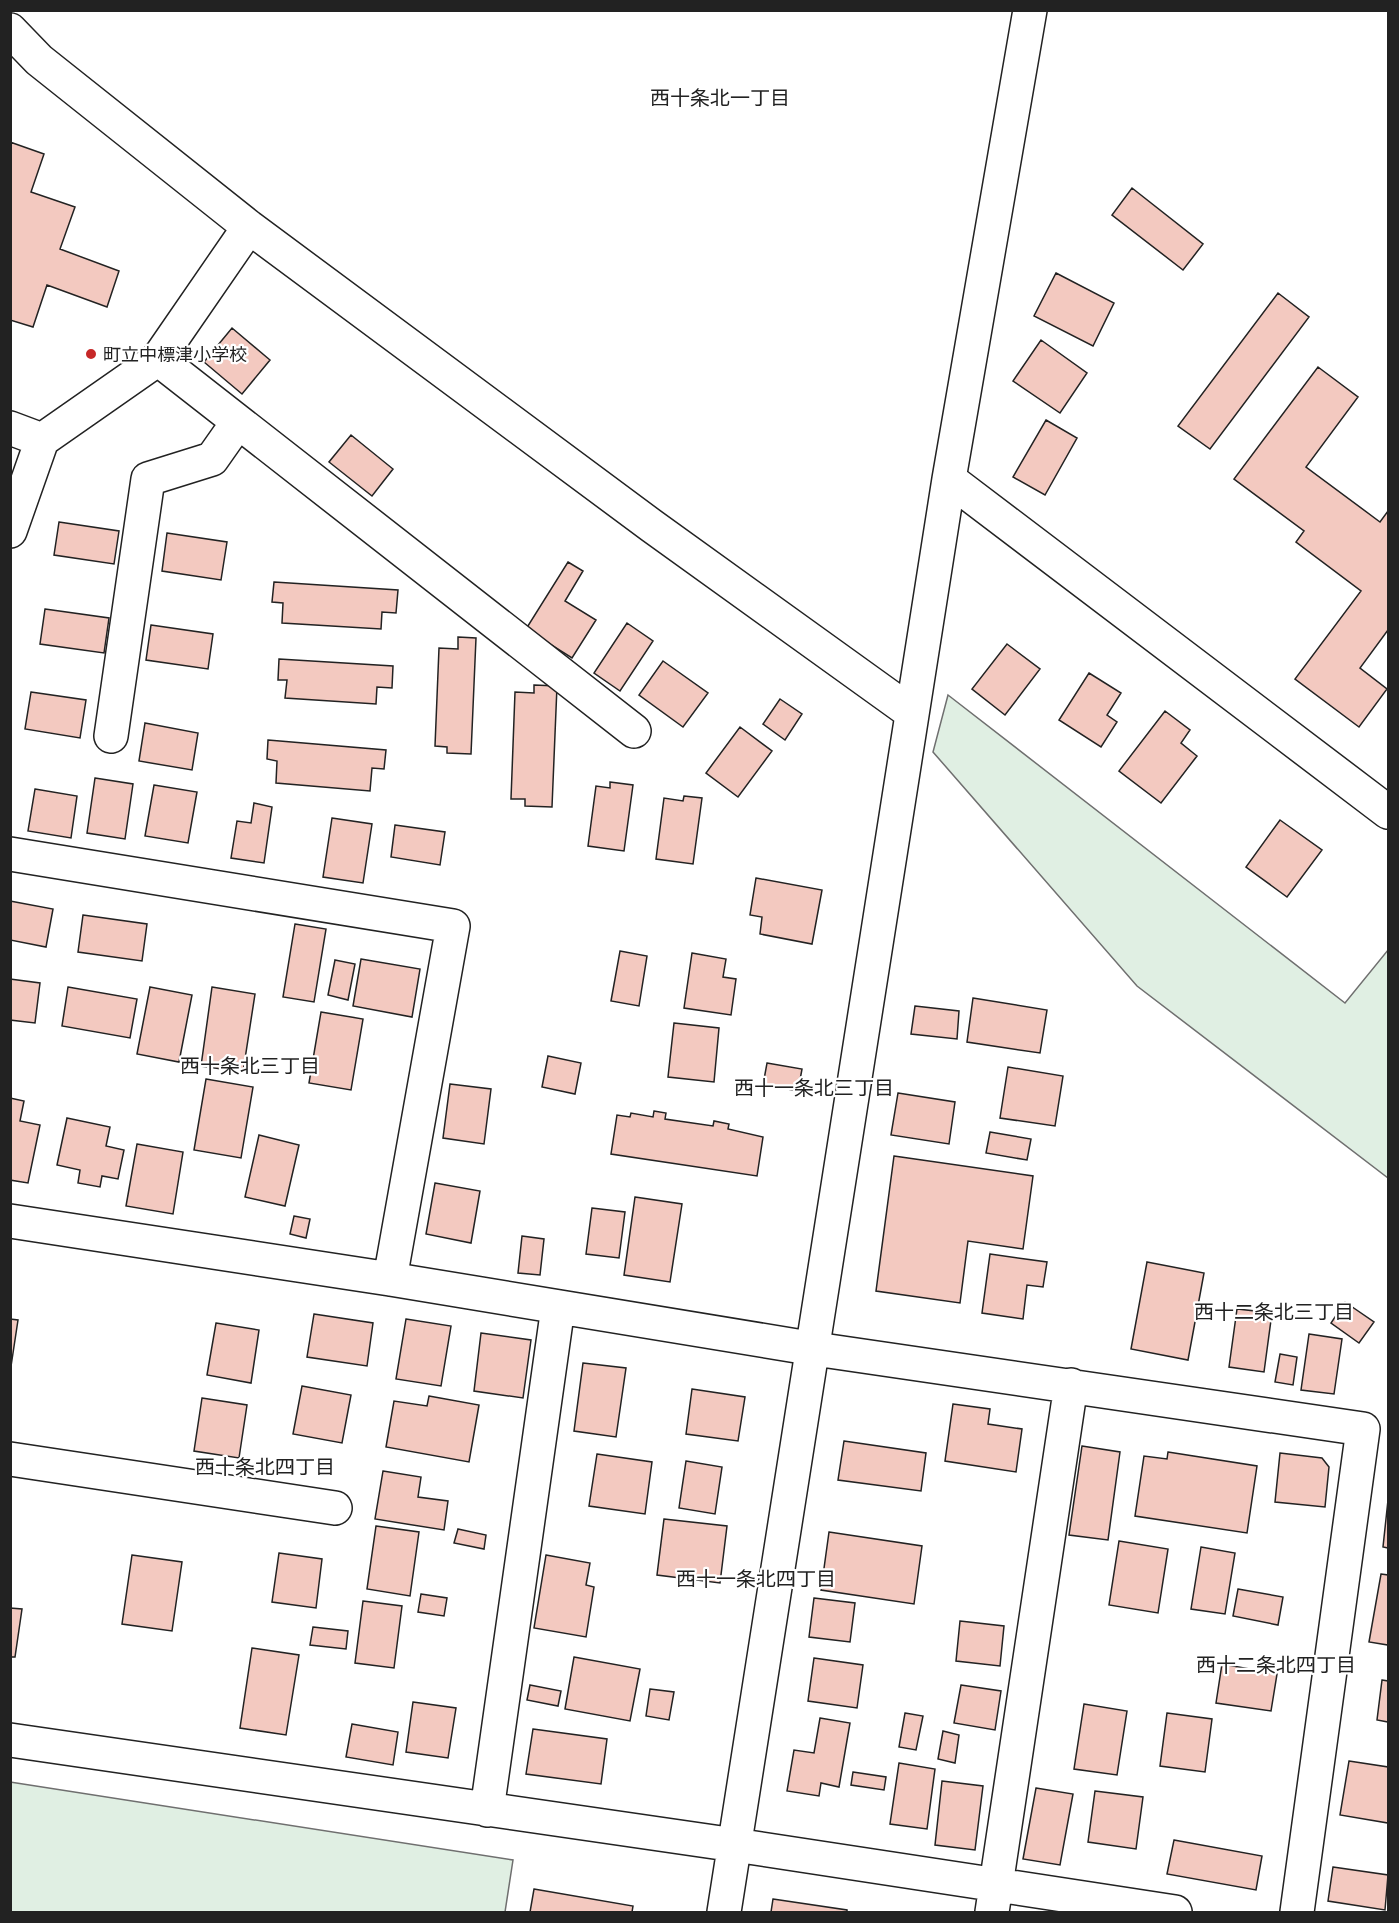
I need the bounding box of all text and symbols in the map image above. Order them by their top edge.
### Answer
district label: 西十条北一丁目 [650,85,790,109]
place label: 町立中標津小学校 [103,343,247,365]
marker: 町立中標津小学校 [84,347,98,361]
district label: 西十条北三丁目 [180,1053,320,1077]
district label: 西十一条北三丁目 [734,1075,894,1099]
district label: 西十二条北三丁目 [1194,1299,1354,1323]
district label: 西十条北四丁目 [195,1454,335,1478]
district label: 西十一条北四丁目 [676,1566,836,1590]
district label: 西十二条北四丁目 [1196,1652,1356,1676]

